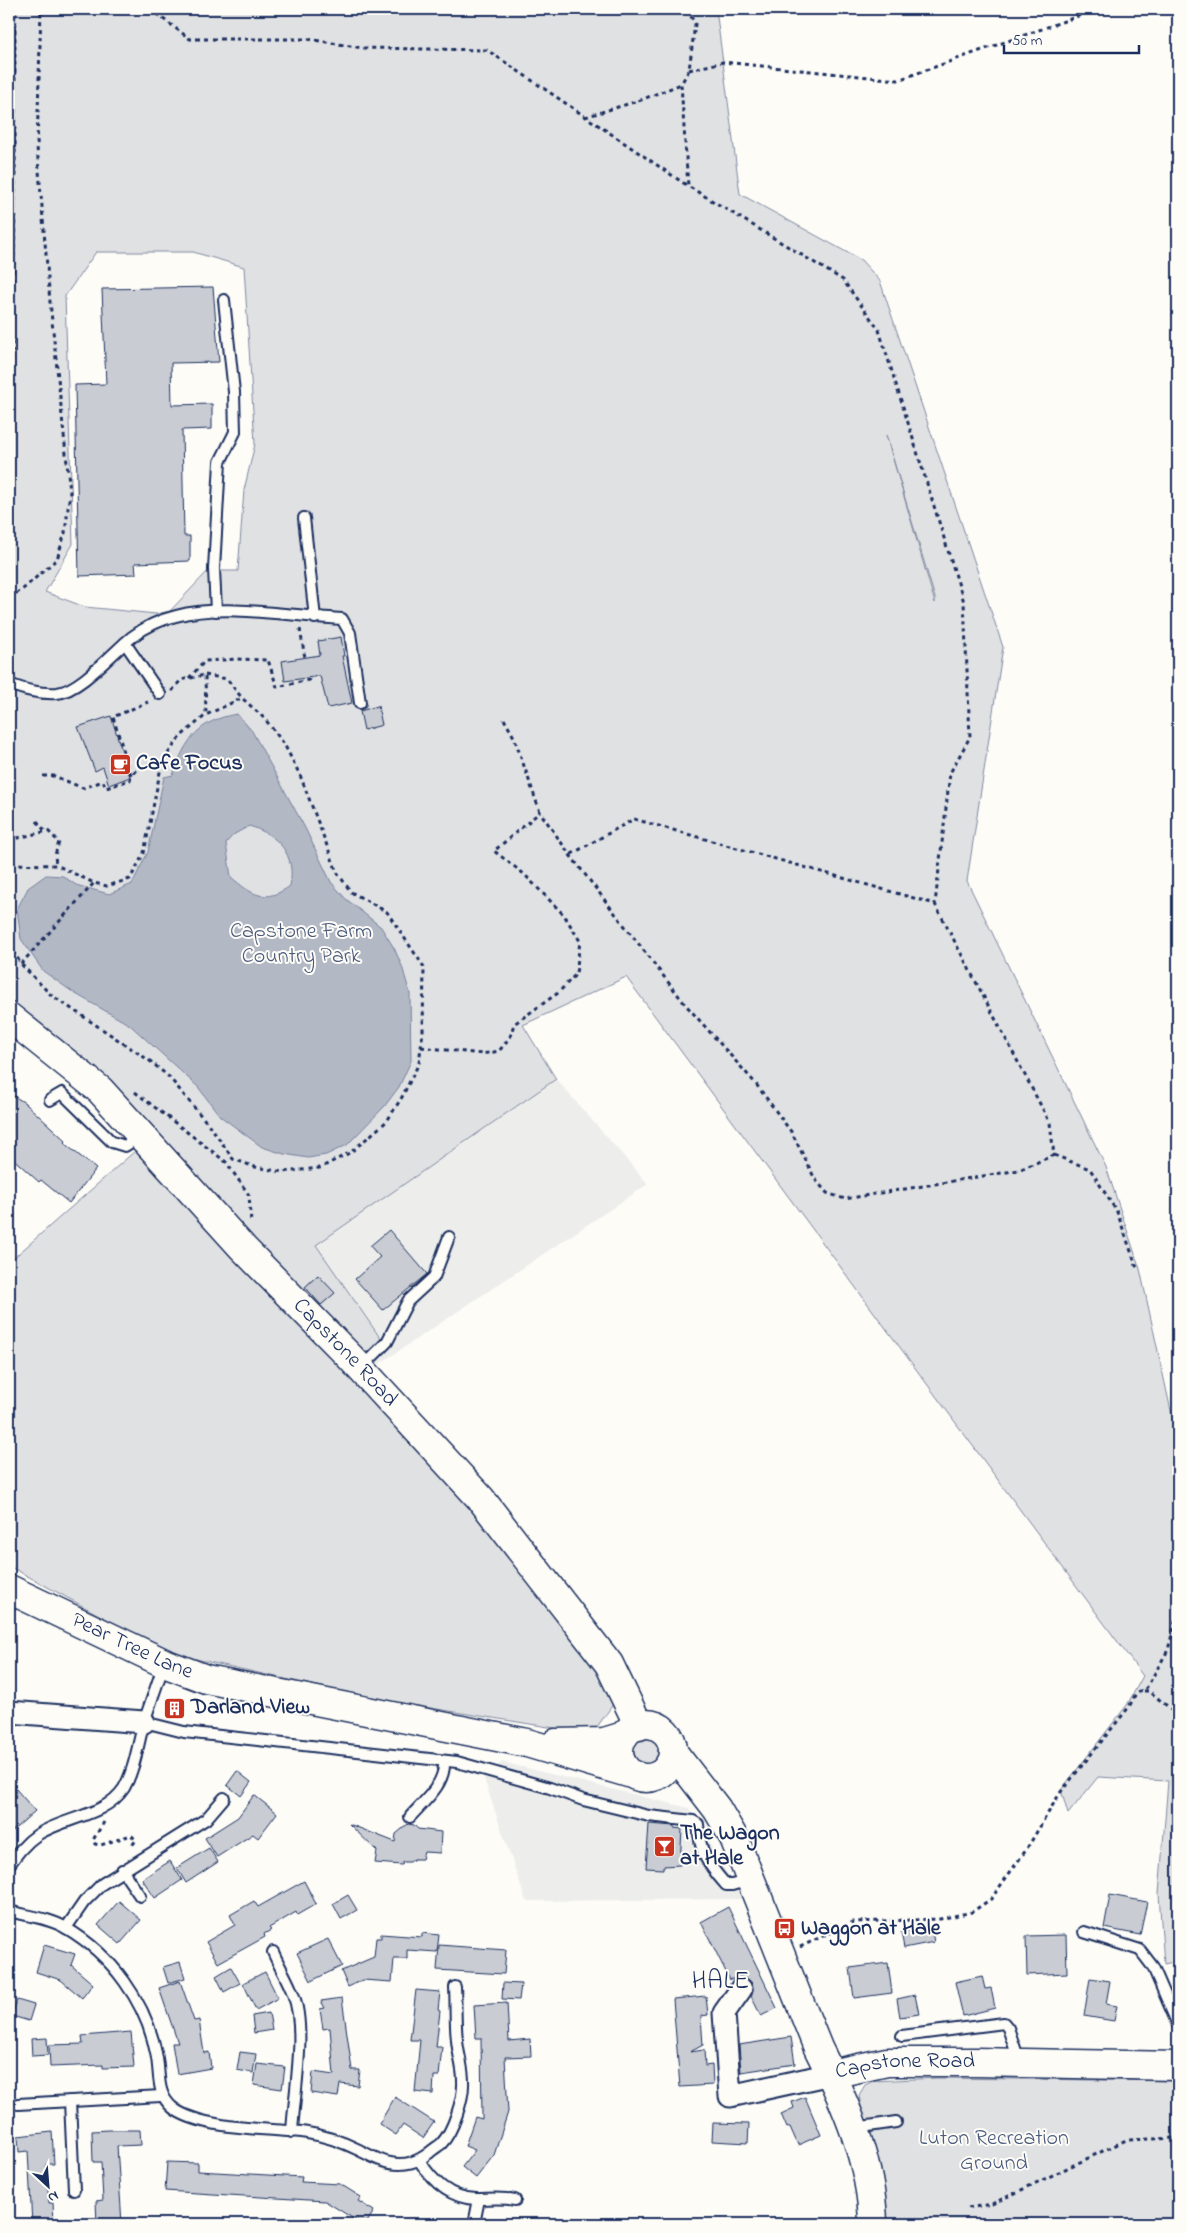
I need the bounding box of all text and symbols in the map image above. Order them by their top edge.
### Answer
scale bar [1004,22,1140,54]
text: 50 m [1012,30,1043,52]
place label: Cafe Focus [136,748,243,780]
cafe icon: Cafe Focus [108,752,132,776]
park label: Capstone Farm Country Park [230,916,372,974]
street label: Capstone Road [285,1291,405,1415]
street label: Pear Tree Lane [66,1605,198,1689]
place label: Darland View [190,1692,310,1724]
building icon: Darland View [163,1696,187,1720]
place label: The Wagon at Hale [680,1818,780,1875]
bar icon: The Wagon at Hale [652,1835,676,1859]
place label: Waggon at Hale [801,1913,942,1946]
bus stop icon: Waggon at Hale [773,1917,797,1941]
district label: HALE [692,1964,750,2000]
street label: Capstone Road [832,2046,975,2089]
park label: Luton Recreation Ground [919,2123,1069,2180]
north arrow [22,2160,72,2210]
text: N [44,2185,62,2208]

